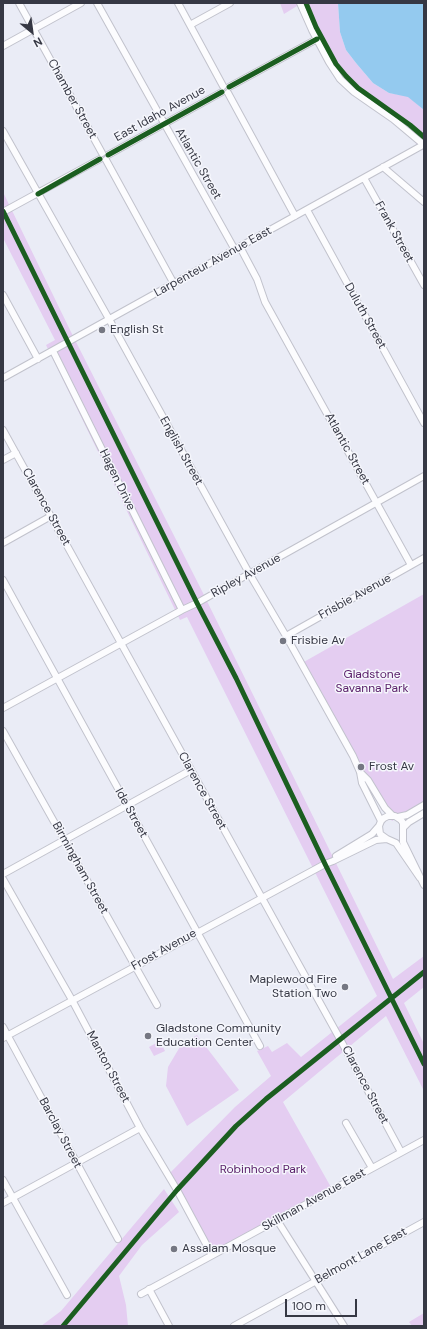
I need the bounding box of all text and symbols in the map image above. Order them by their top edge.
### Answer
north arrow [12,12,52,52]
text: N [31,34,45,51]
street label: Chamber Street [44,57,100,141]
street label: East Idaho Avenue [112,83,208,145]
street label: Atlantic Street [172,126,224,202]
street label: Frank Street [371,199,417,265]
street label: Larpenteur Avenue East [152,224,274,300]
street label: Duluth Street [341,280,389,352]
place label: English St [110,323,164,337]
marker: English St [97,325,107,335]
street label: Atlantic Street [321,411,373,487]
street label: English Street [156,414,206,488]
street label: Hagen Drive [96,447,138,513]
street label: Clarence Street [19,466,73,548]
street label: Ripley Avenue [209,551,283,601]
street label: Frisbie Avenue [316,571,394,623]
place label: Frisbie Av [291,634,345,648]
marker: Frisbie Av [278,636,288,646]
park label: Gladstone Savanna Park [335,668,409,696]
street label: Clarence Street [175,750,229,832]
place label: Frost Av [369,760,414,774]
marker: Frost Av [356,762,366,772]
street label: Ide Street [112,786,150,840]
street label: Birmingham Street [49,819,111,917]
street label: Frost Avenue [129,926,199,974]
place label: Maplewood Fire Station Two [249,973,337,1001]
marker: Maplewood Fire Station Two [340,982,350,992]
place label: Gladstone Community Education Center [156,1022,281,1050]
street label: Manton Street [83,1029,133,1105]
marker: Gladstone Community Education Center [143,1031,153,1041]
street label: Clarence Street [338,1043,392,1127]
street label: Barclay Street [35,1095,85,1171]
park label: Robinhood Park [220,1163,306,1177]
street label: Skillman Avenue East [260,1166,368,1234]
street label: Belmont Lane East [313,1225,409,1287]
place label: Assalam Mosque [182,1242,276,1256]
marker: Assalam Mosque [169,1244,179,1254]
scale bar [287,1291,359,1317]
text: 100 m [292,1298,326,1314]

